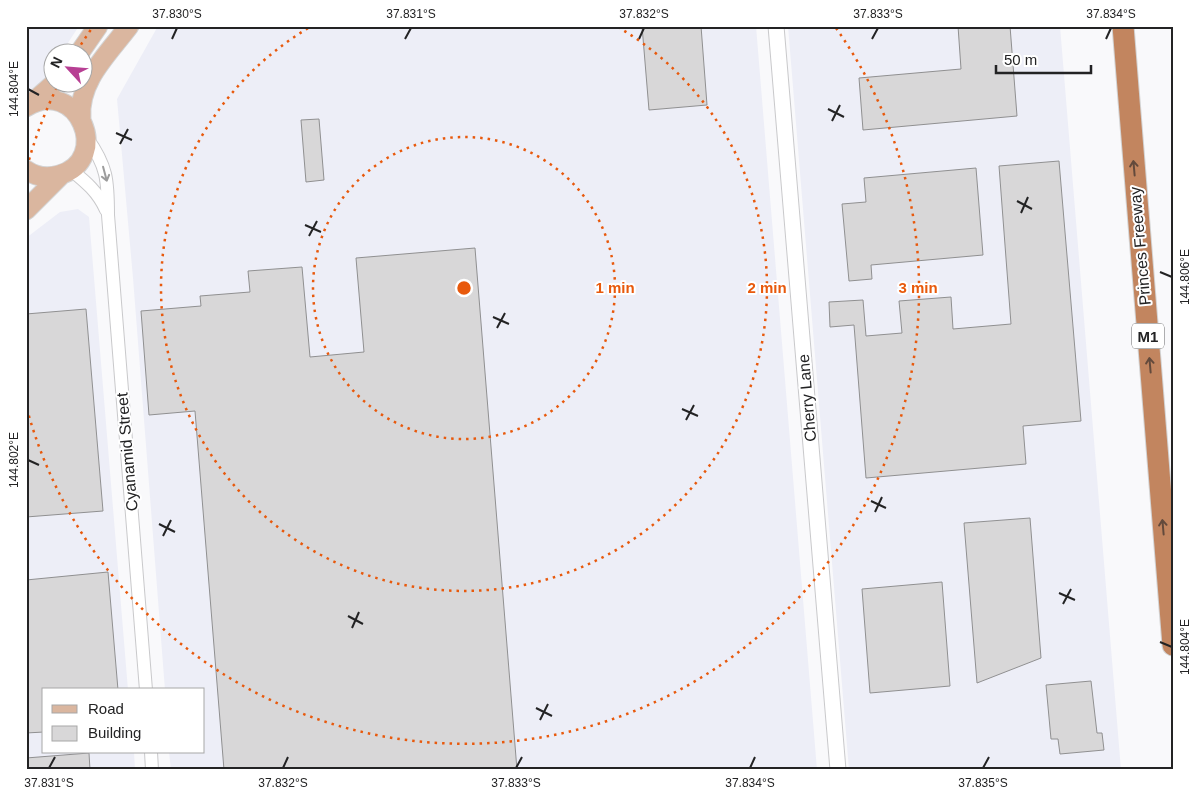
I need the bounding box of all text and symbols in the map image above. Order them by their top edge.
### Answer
text: 37.830°S [152,7,202,21]
text: 37.831°S [386,7,436,21]
text: 37.832°S [619,7,669,21]
text: 37.833°S [853,7,903,21]
text: 37.834°S [1086,7,1136,21]
north arrow [42,42,92,92]
scale bar [996,42,1092,74]
text: 50 m [1004,51,1037,68]
text: N [47,54,66,70]
text: 144.804°E [7,61,21,117]
one-way arrow [1129,160,1139,176]
one-way arrow [101,165,111,181]
street label: Princes Freeway [1126,186,1154,306]
text: 144.806°E [1178,249,1192,305]
centre of rings [455,279,473,297]
text: 1 min [595,279,635,296]
text: 2 min [747,279,787,296]
text: 3 min [898,279,938,296]
road number: M1 [1132,324,1164,348]
street label: Cherry Lane [795,353,819,443]
one-way arrow [1145,357,1155,373]
street label: Cyanamid Street [113,391,141,512]
text: 144.802°E [7,432,21,488]
one-way arrow [1158,519,1168,535]
text: 144.804°E [1178,619,1192,675]
legend [42,688,205,754]
text: Road [88,700,124,717]
text: Building [88,724,141,741]
text: 37.831°S [24,776,74,790]
text: 37.832°S [258,776,308,790]
text: 37.833°S [491,776,541,790]
text: 37.834°S [725,776,775,790]
text: 37.835°S [958,776,1008,790]

